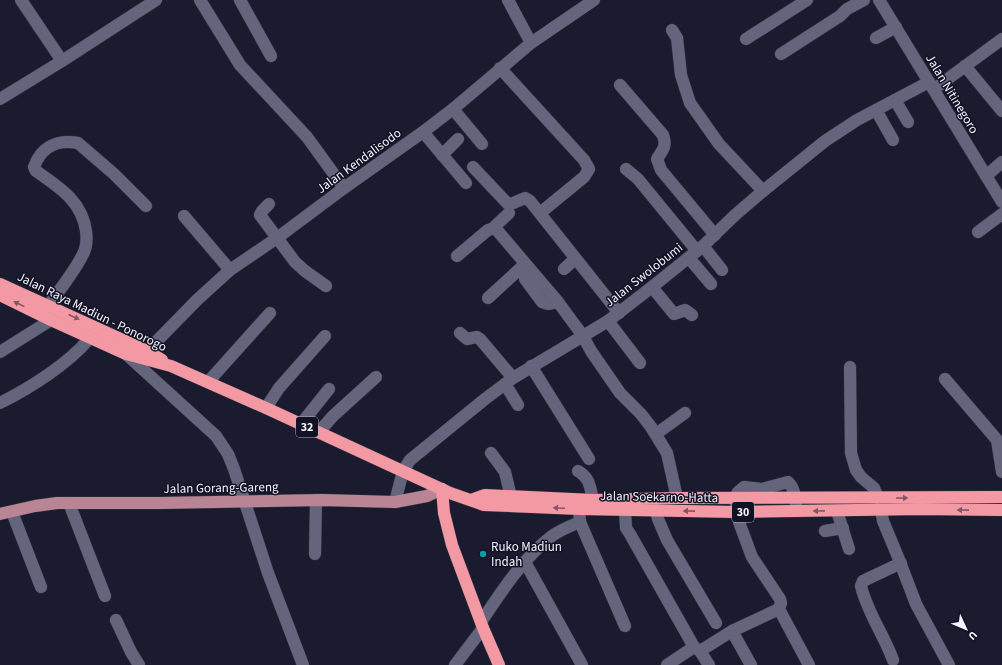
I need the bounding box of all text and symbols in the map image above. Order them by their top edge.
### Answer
street label: Jalan Nitinegoro [921,51,983,137]
street label: Jalan Kendalisodo [313,124,405,198]
street label: Jalan Swolobumi [601,239,687,311]
street label: Jalan Raya Madiun - Ponorogo [14,268,170,356]
one-way arrow [14,301,25,307]
one-way arrow [68,314,79,320]
road number: 32 [296,417,318,437]
street label: Jalan Gorang-Gareng [163,478,279,498]
street label: Jalan Soekarno-Hatta [600,487,718,507]
one-way arrow [896,495,909,501]
road number: 30 [732,502,754,522]
one-way arrow [553,505,565,512]
one-way arrow [957,506,969,513]
one-way arrow [682,508,695,514]
one-way arrow [813,508,825,515]
place label: Ruko Madiun Indah [491,538,562,571]
marker: Ruko Madiun Indah [478,549,488,559]
north arrow [946,609,986,649]
text: U [965,628,981,643]

